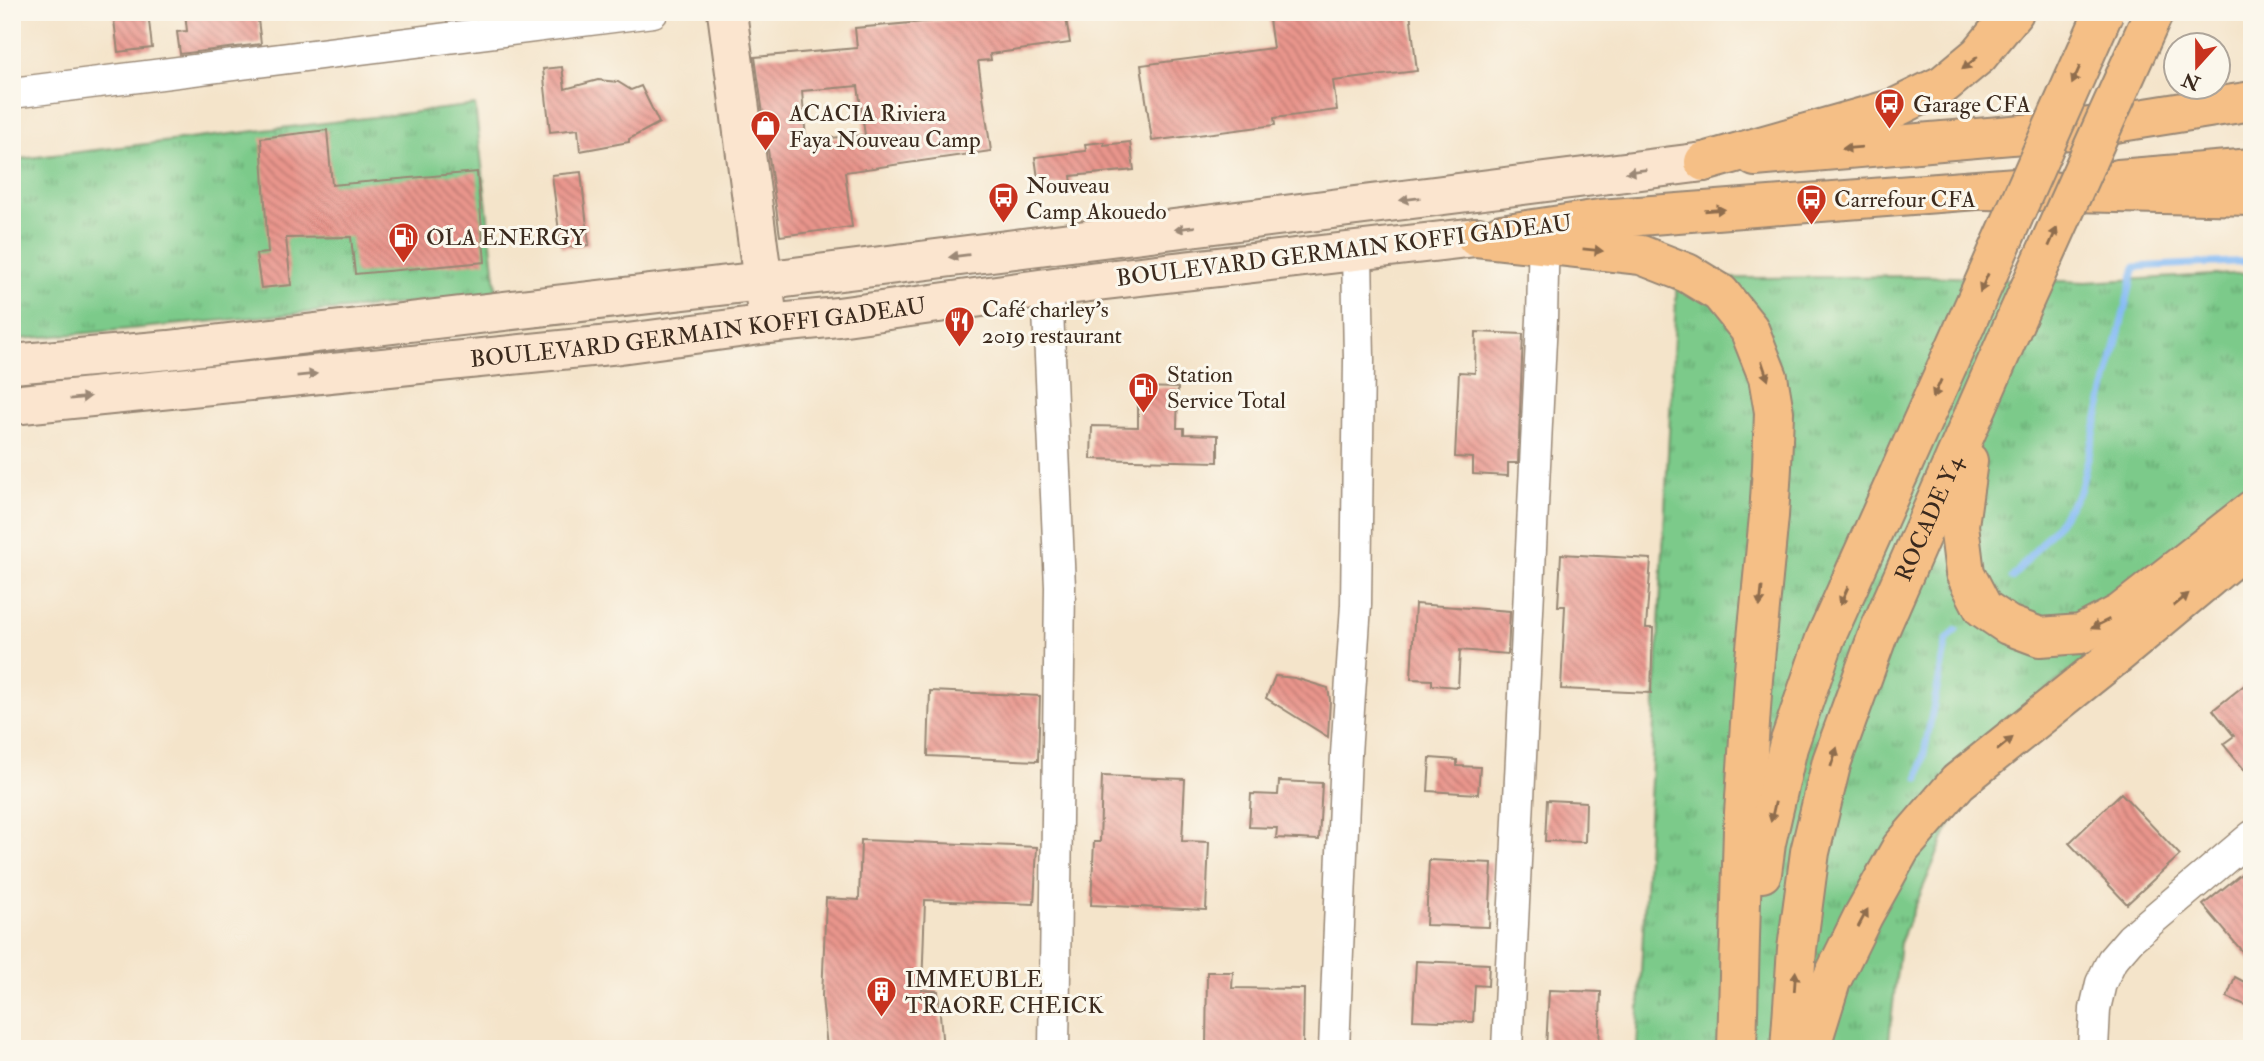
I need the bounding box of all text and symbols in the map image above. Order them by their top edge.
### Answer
north arrow [2162,32,2232,102]
one-way arrow [1961,56,1979,71]
one-way arrow [2070,65,2082,85]
text: N [2178,66,2204,96]
bus stop icon: Garage CFA [1873,87,1907,131]
place label: Garage CFA [1913,90,2031,119]
place label: ACACIA Riviera Faya Nouveau Camp [788,99,981,155]
shop icon: ACACIA Riviera Faya Nouveau Camp [749,109,783,153]
one-way arrow [1841,143,1863,154]
one-way arrow [1625,165,1647,176]
place label: Nouveau Camp Akouedo [1026,171,1167,227]
bus stop icon: Nouveau Camp Akouedo [986,181,1020,225]
bus stop icon: Carrefour CFA [1794,182,1828,226]
place label: Carrefour CFA [1834,185,1976,214]
one-way arrow [1399,194,1421,205]
one-way arrow [1704,204,1726,215]
street label: BOULEVARD GERMAIN KOFFI GADEAU [1115,208,1573,293]
fuel station icon: OLA ENERGY [386,220,420,264]
one-way arrow [1174,222,1196,233]
place label: OLA ENERGY [426,223,587,252]
one-way arrow [2047,227,2059,247]
one-way arrow [1582,245,1604,256]
one-way arrow [948,251,970,262]
one-way arrow [1979,273,1990,294]
street label: BOULEVARD GERMAIN KOFFI GADEAU [469,291,928,374]
place label: Café charley's 2019 restaurant [982,295,1122,350]
restaurant icon: Café charley's 2019 restaurant [942,305,976,349]
place label: Station Service Total [1167,360,1286,415]
one-way arrow [1761,360,1771,381]
one-way arrow [296,370,318,381]
fuel station icon: Station Service Total [1127,370,1161,414]
one-way arrow [1931,378,1942,399]
one-way arrow [69,392,91,403]
street label: ROCADE Y4 [1889,450,1970,586]
one-way arrow [1755,586,1766,608]
one-way arrow [1838,586,1850,606]
one-way arrow [2172,592,2190,607]
one-way arrow [2090,619,2110,630]
one-way arrow [1996,736,2014,751]
one-way arrow [1829,746,1840,767]
one-way arrow [1768,801,1779,823]
one-way arrow [1857,908,1869,927]
place label: IMMEUBLE TRAORE CHEICK [905,965,1104,1020]
one-way arrow [1790,969,1801,991]
building icon: IMMEUBLE TRAORE CHEICK [865,975,899,1019]

